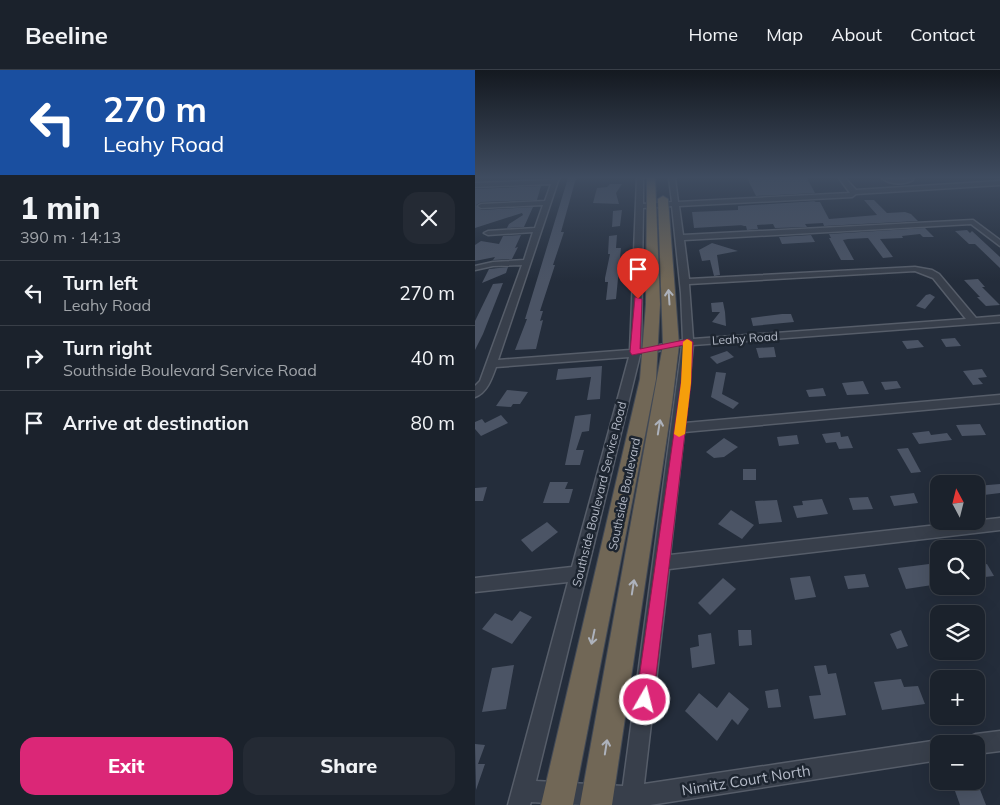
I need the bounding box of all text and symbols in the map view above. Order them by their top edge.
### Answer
text: Beeline [25,20,108,50]
text: Home [688,23,738,46]
text: Map [766,23,803,46]
text: About [831,23,882,46]
text: Contact [910,23,975,46]
text: 270 m [103,87,207,131]
icon: left [20,90,85,155]
text: Leahy Road [103,130,224,158]
text: 1 min [20,189,100,227]
button: close [403,192,455,244]
text: 390 m · 14:13 [20,227,121,247]
pin [617,248,659,299]
icon: arrive [624,255,652,283]
text: Turn left [63,271,138,295]
icon: left [20,279,48,307]
text: 270 m [399,281,455,305]
one-way arrow [665,289,674,305]
text: Leahy Road [63,295,151,315]
street label: Leahy Road [712,328,778,348]
text: Turn right [63,336,152,360]
icon: right [20,344,48,372]
text: 40 m [411,346,455,370]
text: Southside Boulevard Service Road [63,360,317,380]
street label: Southside Boulevard Service Road [569,400,629,588]
icon: arrive [20,409,48,437]
text: Arrive at destination [63,411,249,435]
text: 80 m [411,411,455,435]
one-way arrow [655,419,665,435]
street label: Southside Boulevard [605,437,643,551]
north arrow [930,475,985,530]
map controls [930,475,985,790]
button: search [930,540,985,595]
one-way arrow [628,579,638,595]
button: layers [930,605,985,660]
one-way arrow [588,628,597,644]
button: + [930,670,985,725]
position arrow [618,673,670,725]
button: − [930,735,985,790]
button: Exit [20,737,233,795]
button: Share [243,737,455,795]
one-way arrow [602,740,612,756]
street label: Nimitz Court North [680,760,812,800]

